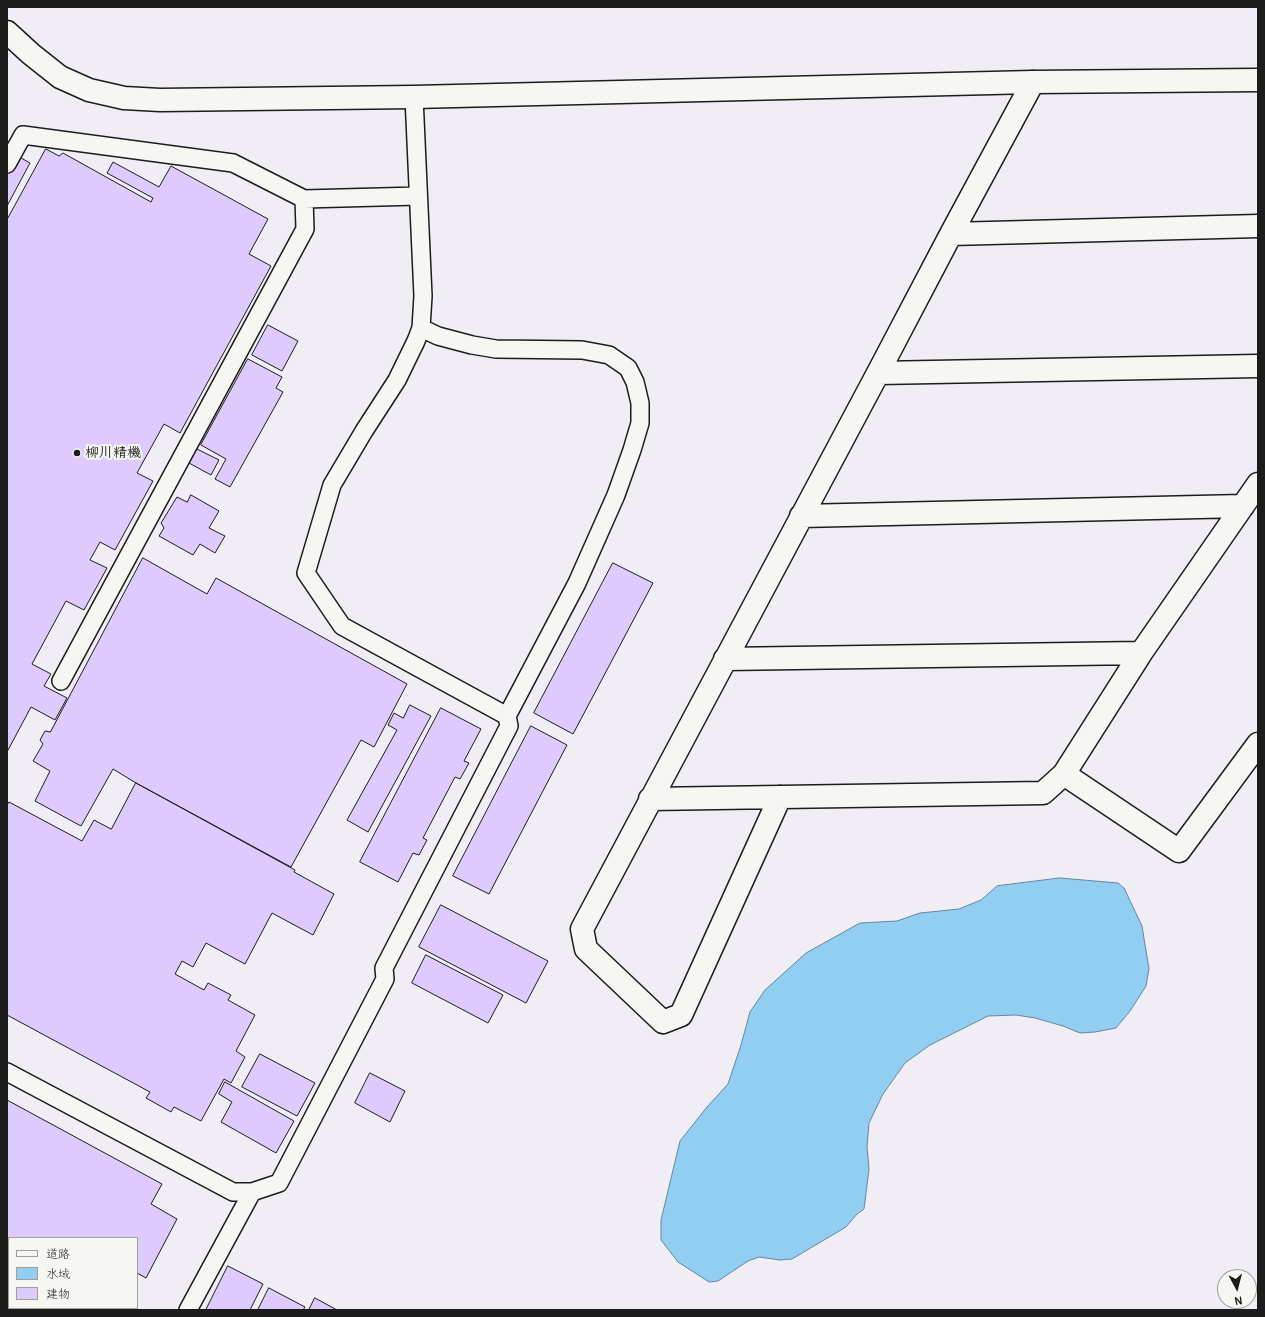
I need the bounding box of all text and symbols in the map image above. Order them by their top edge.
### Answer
place label: 柳川精機 [85,445,141,461]
marker: 柳川精機 [72,448,82,458]
legend [8,1237,138,1309]
text: 道路 [46,1247,70,1262]
text: 水域 [46,1267,70,1282]
north arrow [1217,1269,1257,1309]
text: 建物 [46,1287,70,1302]
text: N [1234,1294,1243,1307]

